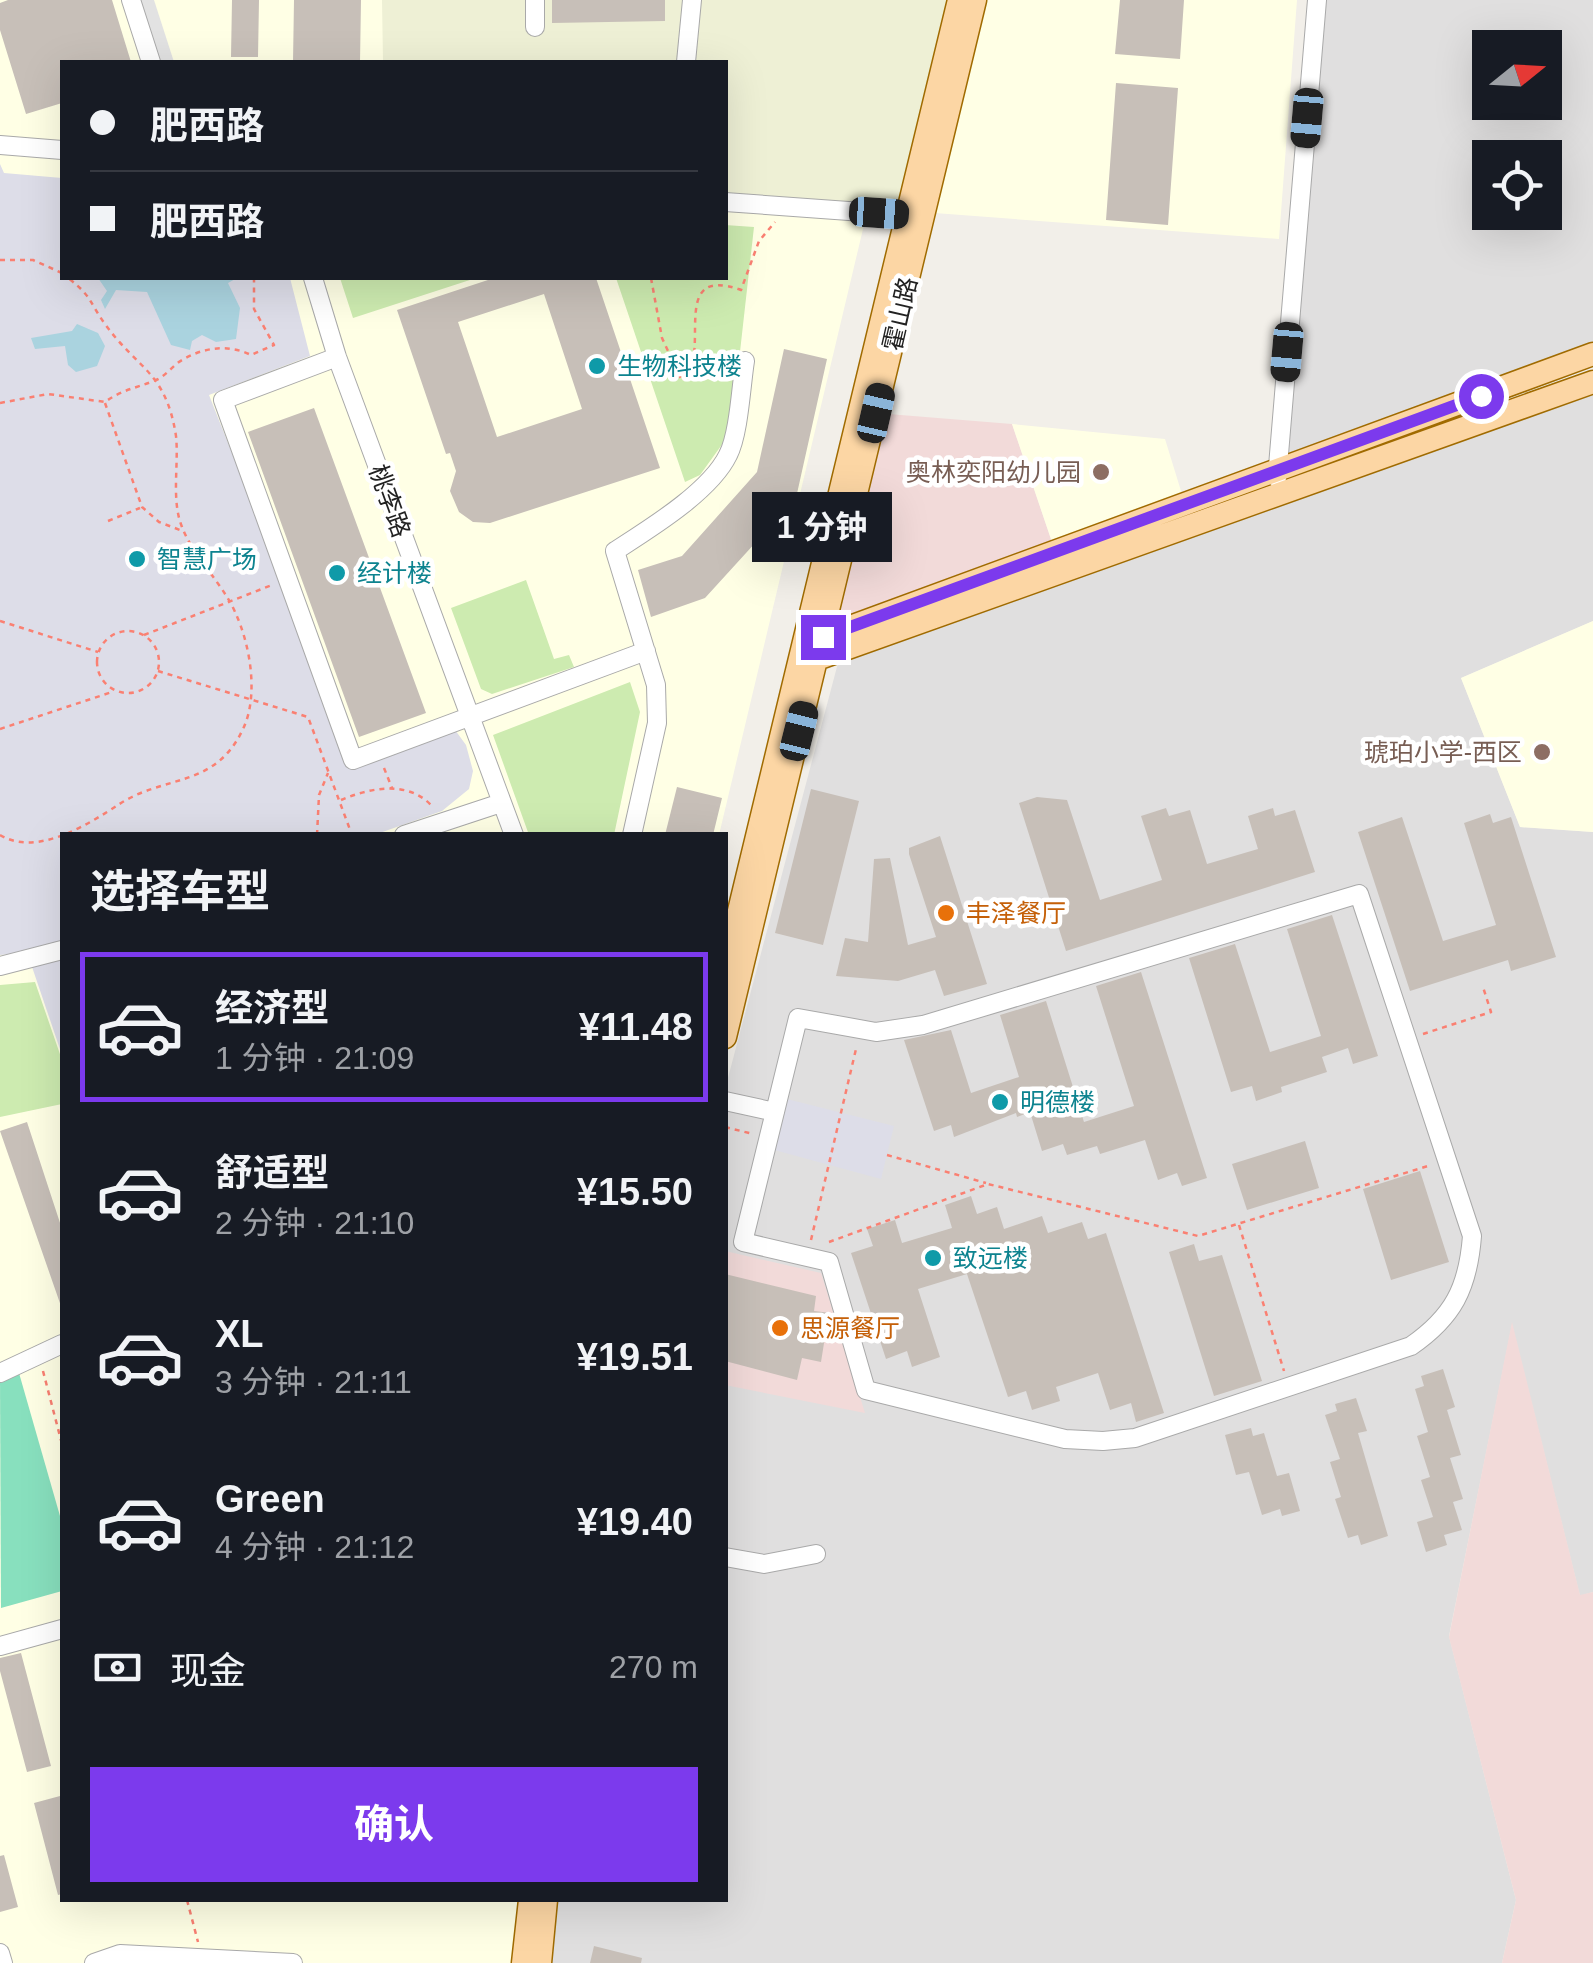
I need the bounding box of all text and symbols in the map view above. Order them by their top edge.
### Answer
north arrow [1472,30,1562,120]
map controls [1472,30,1562,230]
car [1289,87,1325,149]
text: 肥西路 [150,105,264,147]
button: locate [1472,140,1562,230]
car [848,196,910,230]
text: 肥西路 [150,201,264,243]
street label: 霍山路 [878,274,922,354]
car [1269,321,1305,383]
place label: 生物科技楼 [617,352,742,380]
marker: 生物科技楼 [586,355,608,377]
route start [1459,374,1504,419]
car [855,380,897,446]
place label: 奥林奕阳幼儿园 [906,458,1081,486]
street label: 桃李路 [364,461,416,541]
marker: 奥林奕阳幼儿园 [1090,461,1112,483]
callout: 1 分钟 [753,492,893,562]
text: 1 分钟 [777,509,867,545]
place label: 智慧广场 [157,545,257,573]
marker: 智慧广场 [126,548,148,570]
place label: 经计楼 [357,559,432,587]
marker: 经计楼 [326,562,348,584]
route end [801,615,846,660]
car [777,698,821,764]
place label: 琥珀小学-西区 [1364,738,1522,766]
marker: 琥珀小学-西区 [1531,741,1553,763]
text: 选择车型 [90,866,270,917]
place label: 丰泽餐厅 [966,899,1066,927]
marker: 丰泽餐厅 [935,902,957,924]
icon: car [95,982,185,1072]
text: 经济型 [215,987,329,1029]
text: ¥11.48 [579,1006,693,1048]
text: 1 分钟 · 21:09 [215,1040,414,1076]
place label: 明德楼 [1020,1088,1095,1116]
marker: 明德楼 [989,1091,1011,1113]
icon: car [95,1147,185,1237]
text: 舒适型 [215,1152,329,1194]
text: ¥15.50 [577,1171,693,1213]
text: 2 分钟 · 21:10 [215,1205,414,1241]
place label: 致远楼 [953,1244,1028,1272]
marker: 致远楼 [922,1247,944,1269]
icon: car [95,1312,185,1402]
text: XL [215,1313,264,1355]
place label: 思源餐厅 [800,1314,900,1342]
marker: 思源餐厅 [769,1317,791,1339]
text: ¥19.51 [577,1336,693,1378]
text: 3 分钟 · 21:11 [215,1364,412,1400]
icon: car [95,1477,185,1567]
text: Green [215,1478,325,1520]
text: ¥19.40 [577,1501,693,1543]
text: 4 分钟 · 21:12 [215,1529,414,1565]
icon: cash [90,1640,145,1695]
text: 270 m [609,1649,698,1685]
text: 现金 [170,1650,246,1692]
button: 确认 [90,1767,698,1882]

